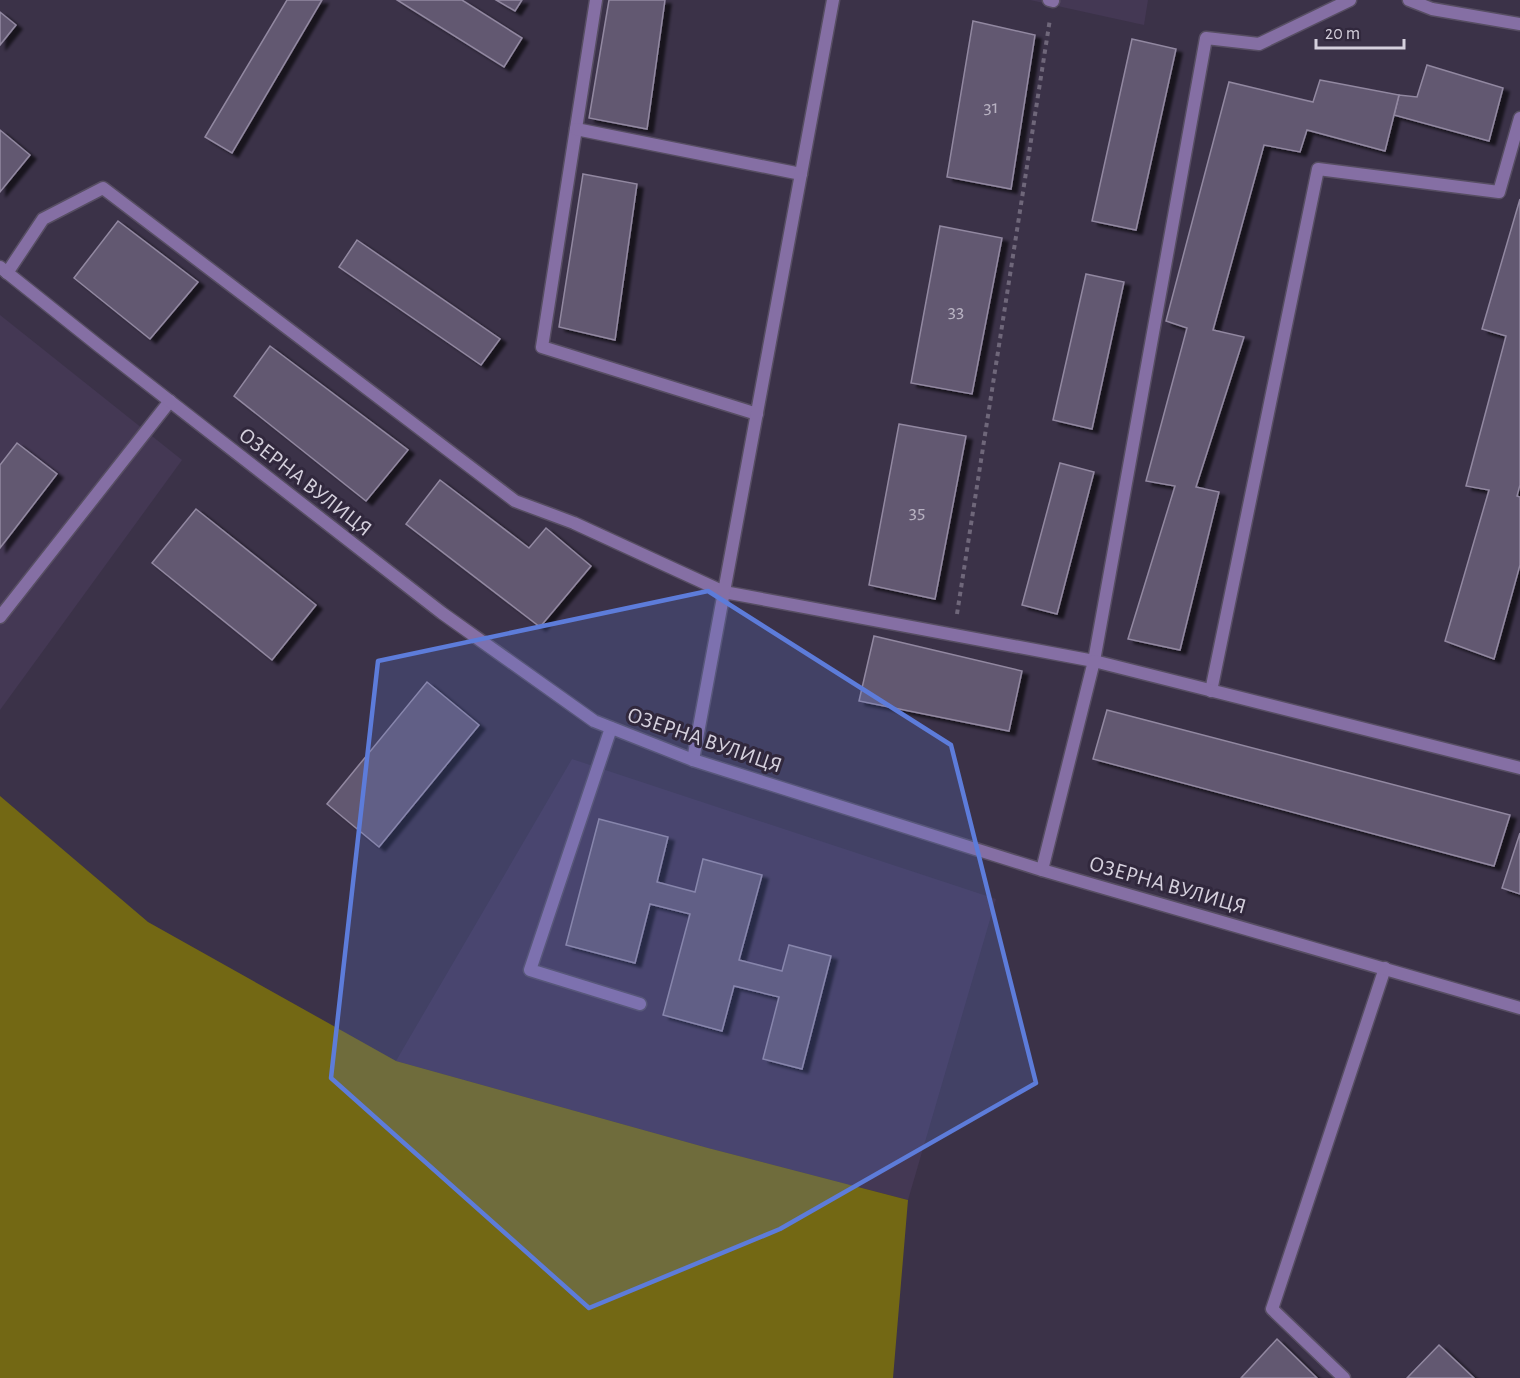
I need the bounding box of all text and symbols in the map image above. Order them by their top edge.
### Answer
scale bar [1316,12,1404,50]
text: 20 m [1325,25,1360,43]
house number: 31 [983,97,999,117]
house number: 33 [948,301,964,321]
street label: ОЗЕРНА ВУЛИЦЯ [235,423,376,540]
house number: 35 [909,502,925,522]
street label: ОЗЕРНА ВУЛИЦЯ [624,703,785,777]
street label: ОЗЕРНА ВУЛИЦЯ [1087,852,1249,918]

